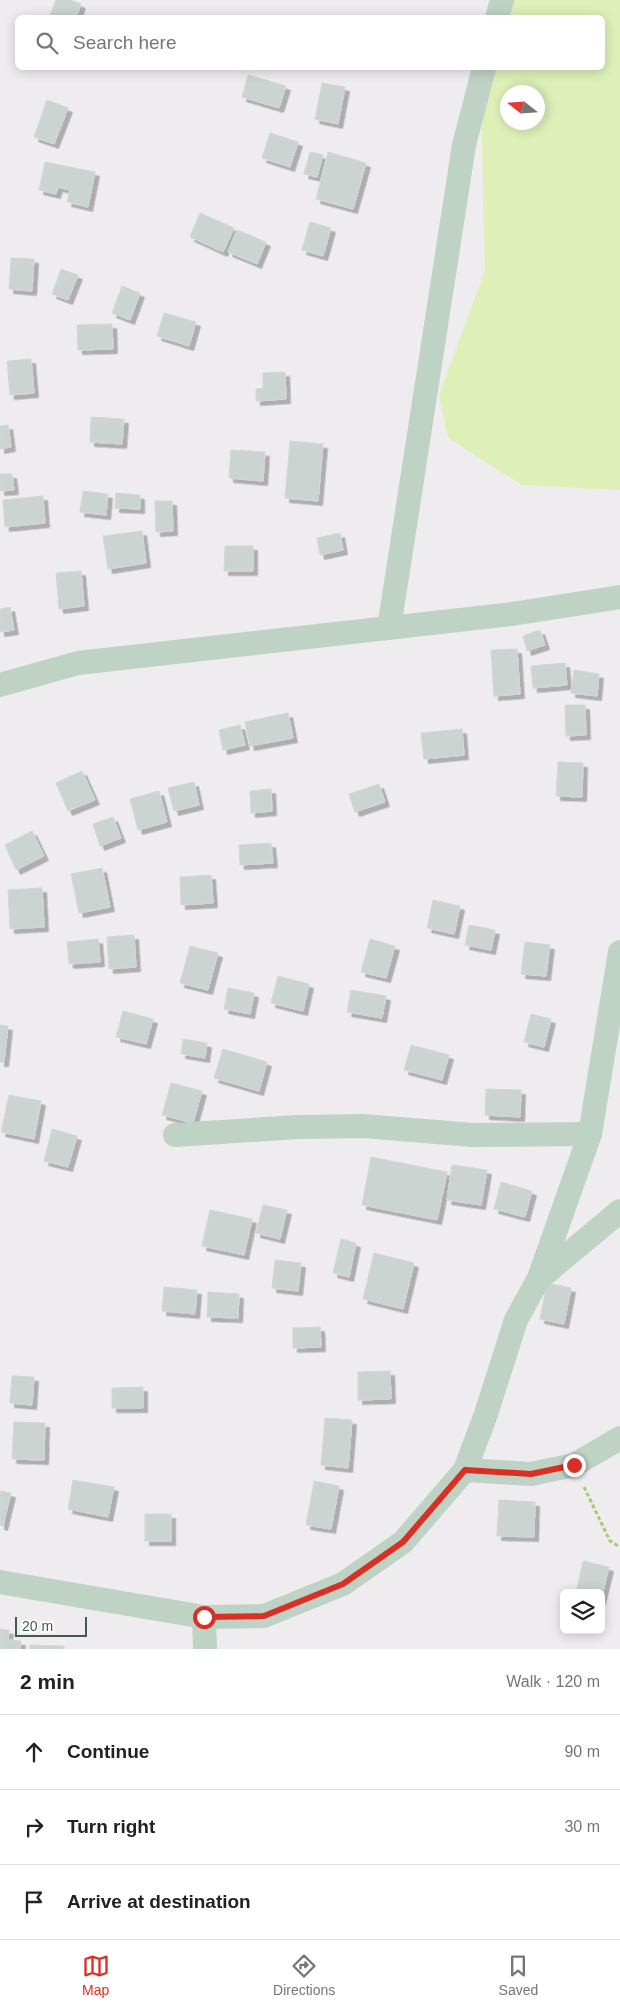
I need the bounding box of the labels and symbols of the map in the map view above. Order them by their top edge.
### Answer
north arrow [500,85,545,130]
route end [563,1454,586,1477]
route start [193,1606,216,1629]
scale bar [15,1614,88,1637]

